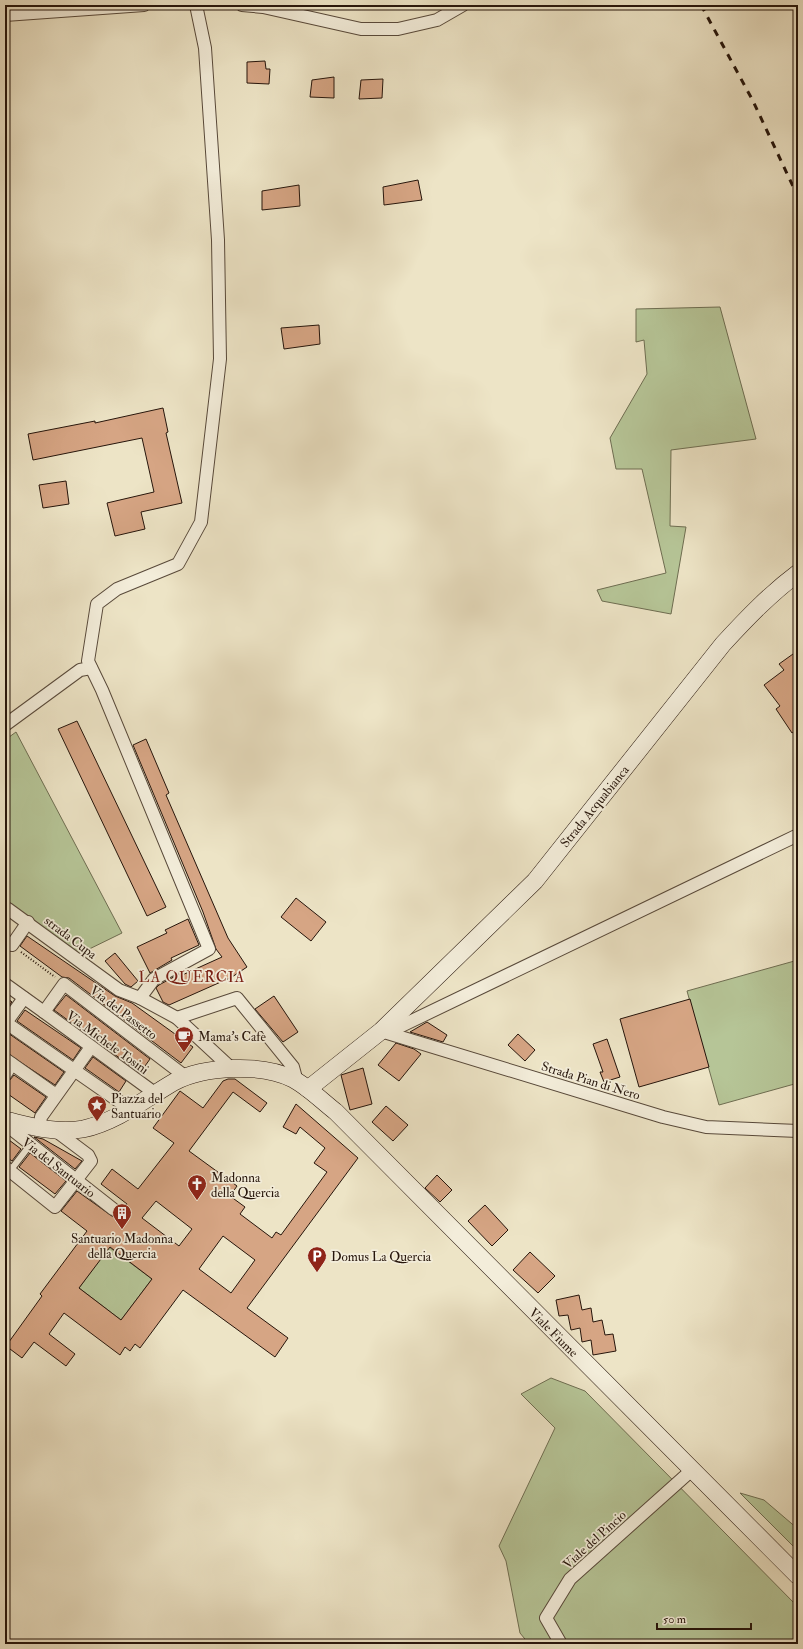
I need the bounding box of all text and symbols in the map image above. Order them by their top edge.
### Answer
street label: Strada Acquabianca [557,762,633,851]
street label: strada Cupa [40,913,100,964]
district label: LA QUERCIA [139,968,245,987]
street label: Via del Passetto [87,982,160,1043]
street label: Via Michele Tosini [63,1008,152,1078]
cafe icon: Mama’s Cafè [173,1025,195,1053]
place label: Mama’s Cafè [198,1029,267,1045]
street label: Strada Pian di Nero [539,1058,642,1104]
place label: Piazza del Santuario [111,1091,164,1122]
place icon: Piazza del Santuario [86,1094,108,1122]
street label: Via del Santuario [19,1134,98,1201]
place label: Madonna della Quercia [211,1170,280,1201]
church icon: Madonna della Quercia [186,1173,208,1201]
building icon: Santuario Madonna della Quercia [111,1202,133,1230]
place label: Santuario Madonna della Quercia [71,1231,174,1262]
parking icon: Domus La Quercia [306,1245,328,1273]
place label: Domus La Quercia [331,1249,432,1265]
street label: Viale Fiume [525,1305,582,1361]
street label: Viale del Pincio [560,1507,630,1572]
scale bar [657,1605,751,1631]
text: 50 m [663,1612,687,1627]

